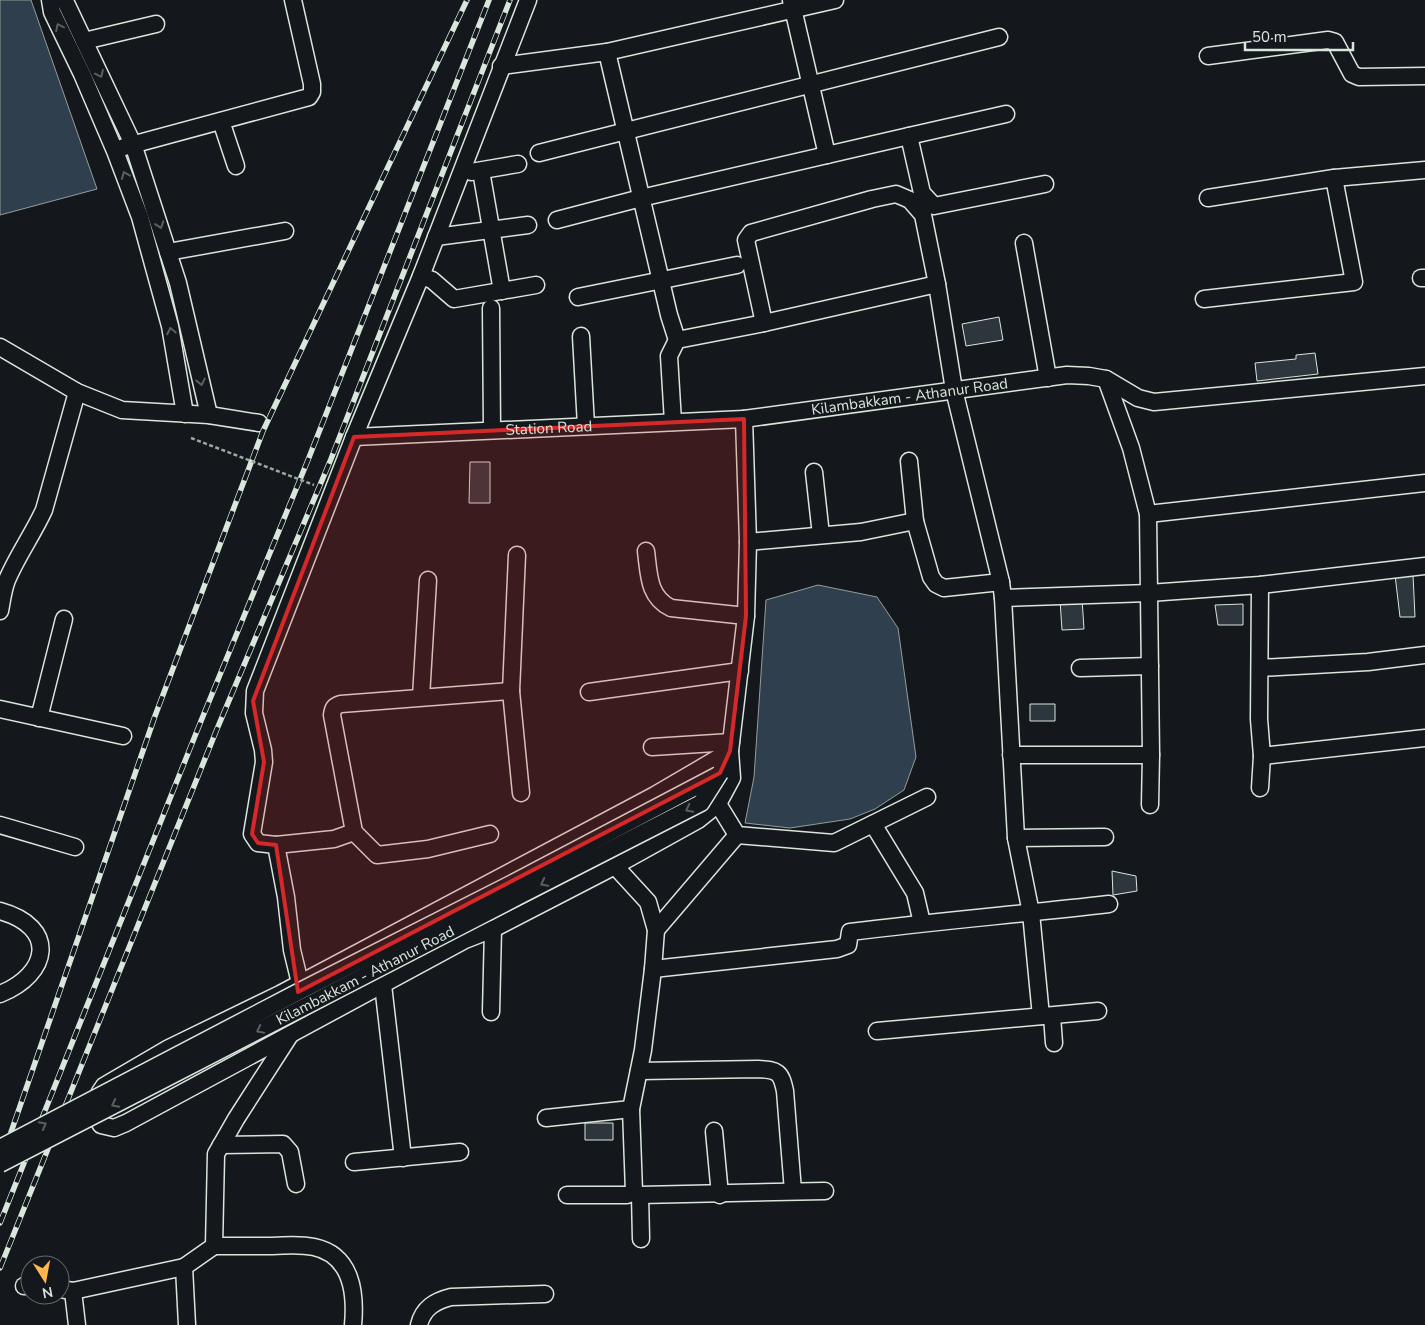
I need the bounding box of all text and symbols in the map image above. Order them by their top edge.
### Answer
scale bar [1245,20,1352,52]
one-way arrow [55,23,65,32]
text: 50 m [1252,27,1287,47]
one-way arrow [94,69,105,78]
one-way arrow [120,171,131,180]
one-way arrow [154,221,164,229]
one-way arrow [166,326,177,335]
street label: Kilambakkam - Athanur Road [810,373,1009,420]
one-way arrow [196,378,206,387]
street label: Station Road [505,416,593,440]
one-way arrow [685,803,694,813]
one-way arrow [540,877,549,887]
street label: Kilambakkam - Athanur Road [273,921,458,1030]
one-way arrow [256,1024,265,1034]
one-way arrow [112,1098,121,1108]
one-way arrow [38,1121,47,1131]
north arrow [20,1255,70,1305]
text: N [40,1282,54,1303]

